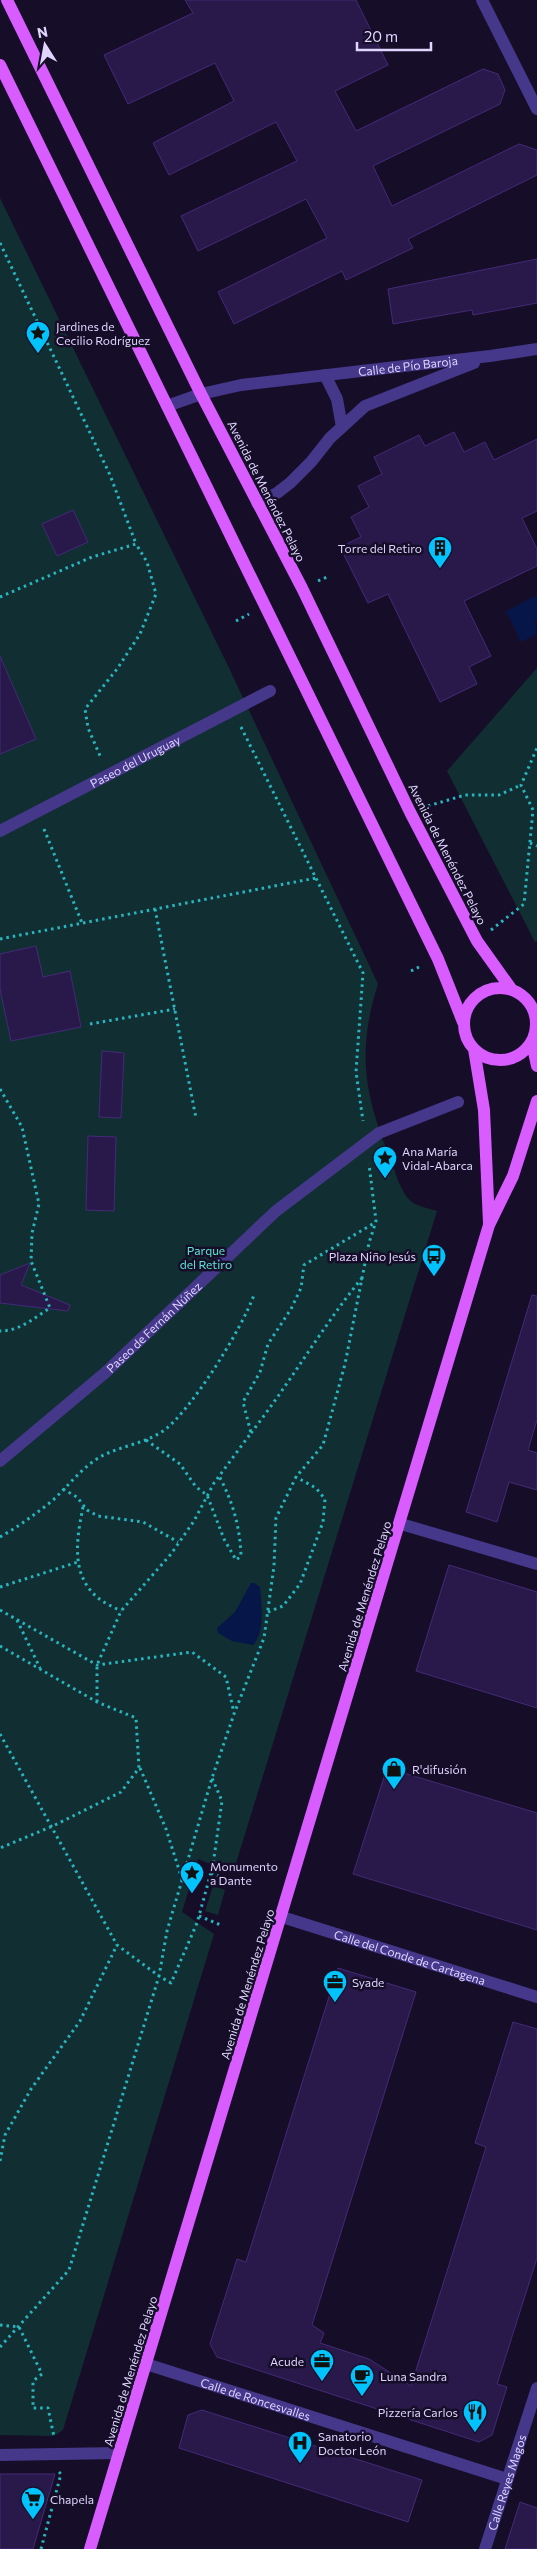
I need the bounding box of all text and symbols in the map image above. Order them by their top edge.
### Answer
north arrow [20,20,70,70]
scale bar [357,20,431,52]
text: N [36,22,49,41]
text: 20 m [364,27,398,45]
place label: Jardines de Cecilio Rodríguez [56,319,150,347]
place icon: Jardines de Cecilio Rodríguez [25,320,51,354]
street label: Calle de Pío Baroja [357,353,458,378]
street label: Avenida de Menéndez Pelayo [225,418,309,564]
building icon: Torre del Retiro [427,535,453,569]
place label: Torre del Retiro [338,541,422,555]
street label: Paseo del Uruguay [87,732,182,790]
street label: Avenida de Menéndez Pelayo [406,781,490,927]
place label: Ana María Vidal-Abarca [402,1144,473,1172]
place icon: Ana María Vidal-Abarca [372,1145,398,1179]
park label: Parque del Retiro [180,1243,232,1271]
bus stop icon: Plaza Niño Jesús [421,1243,447,1277]
place label: Plaza Niño Jesús [329,1249,416,1264]
street label: Paseo de Fernán Núñez [103,1279,204,1375]
street label: Avenida de Menéndez Pelayo [334,1519,394,1673]
shop icon: R'difusión [381,1756,407,1790]
place label: R'difusión [412,1762,467,1776]
place label: Monumento a Dante [210,1859,278,1887]
place icon: Monumento a Dante [179,1860,205,1894]
street label: Avenida de Menéndez Pelayo [217,1907,277,2061]
street label: Calle del Conde de Cartagena [332,1927,487,1987]
office icon: Syade [322,1969,348,2003]
place label: Syade [352,1975,384,1989]
street label: Avenida de Menéndez Pelayo [100,2294,160,2448]
office icon: Acude [309,2348,335,2382]
place label: Acude [270,2354,304,2368]
cafe icon: Luna Sandra [349,2363,375,2397]
place label: Luna Sandra [380,2369,447,2383]
street label: Calle de Roncesvalles [199,2375,312,2423]
restaurant icon: Pizzería Carlos [462,2399,488,2433]
place label: Pizzería Carlos [378,2405,458,2419]
place label: Sanatorio Doctor León [318,2429,386,2457]
hospital icon: Sanatorio Doctor León [287,2430,313,2464]
street label: Calle Reyes Magos [485,2433,529,2532]
supermarket icon: Chapela [20,2486,46,2520]
place label: Chapela [50,2492,94,2506]

